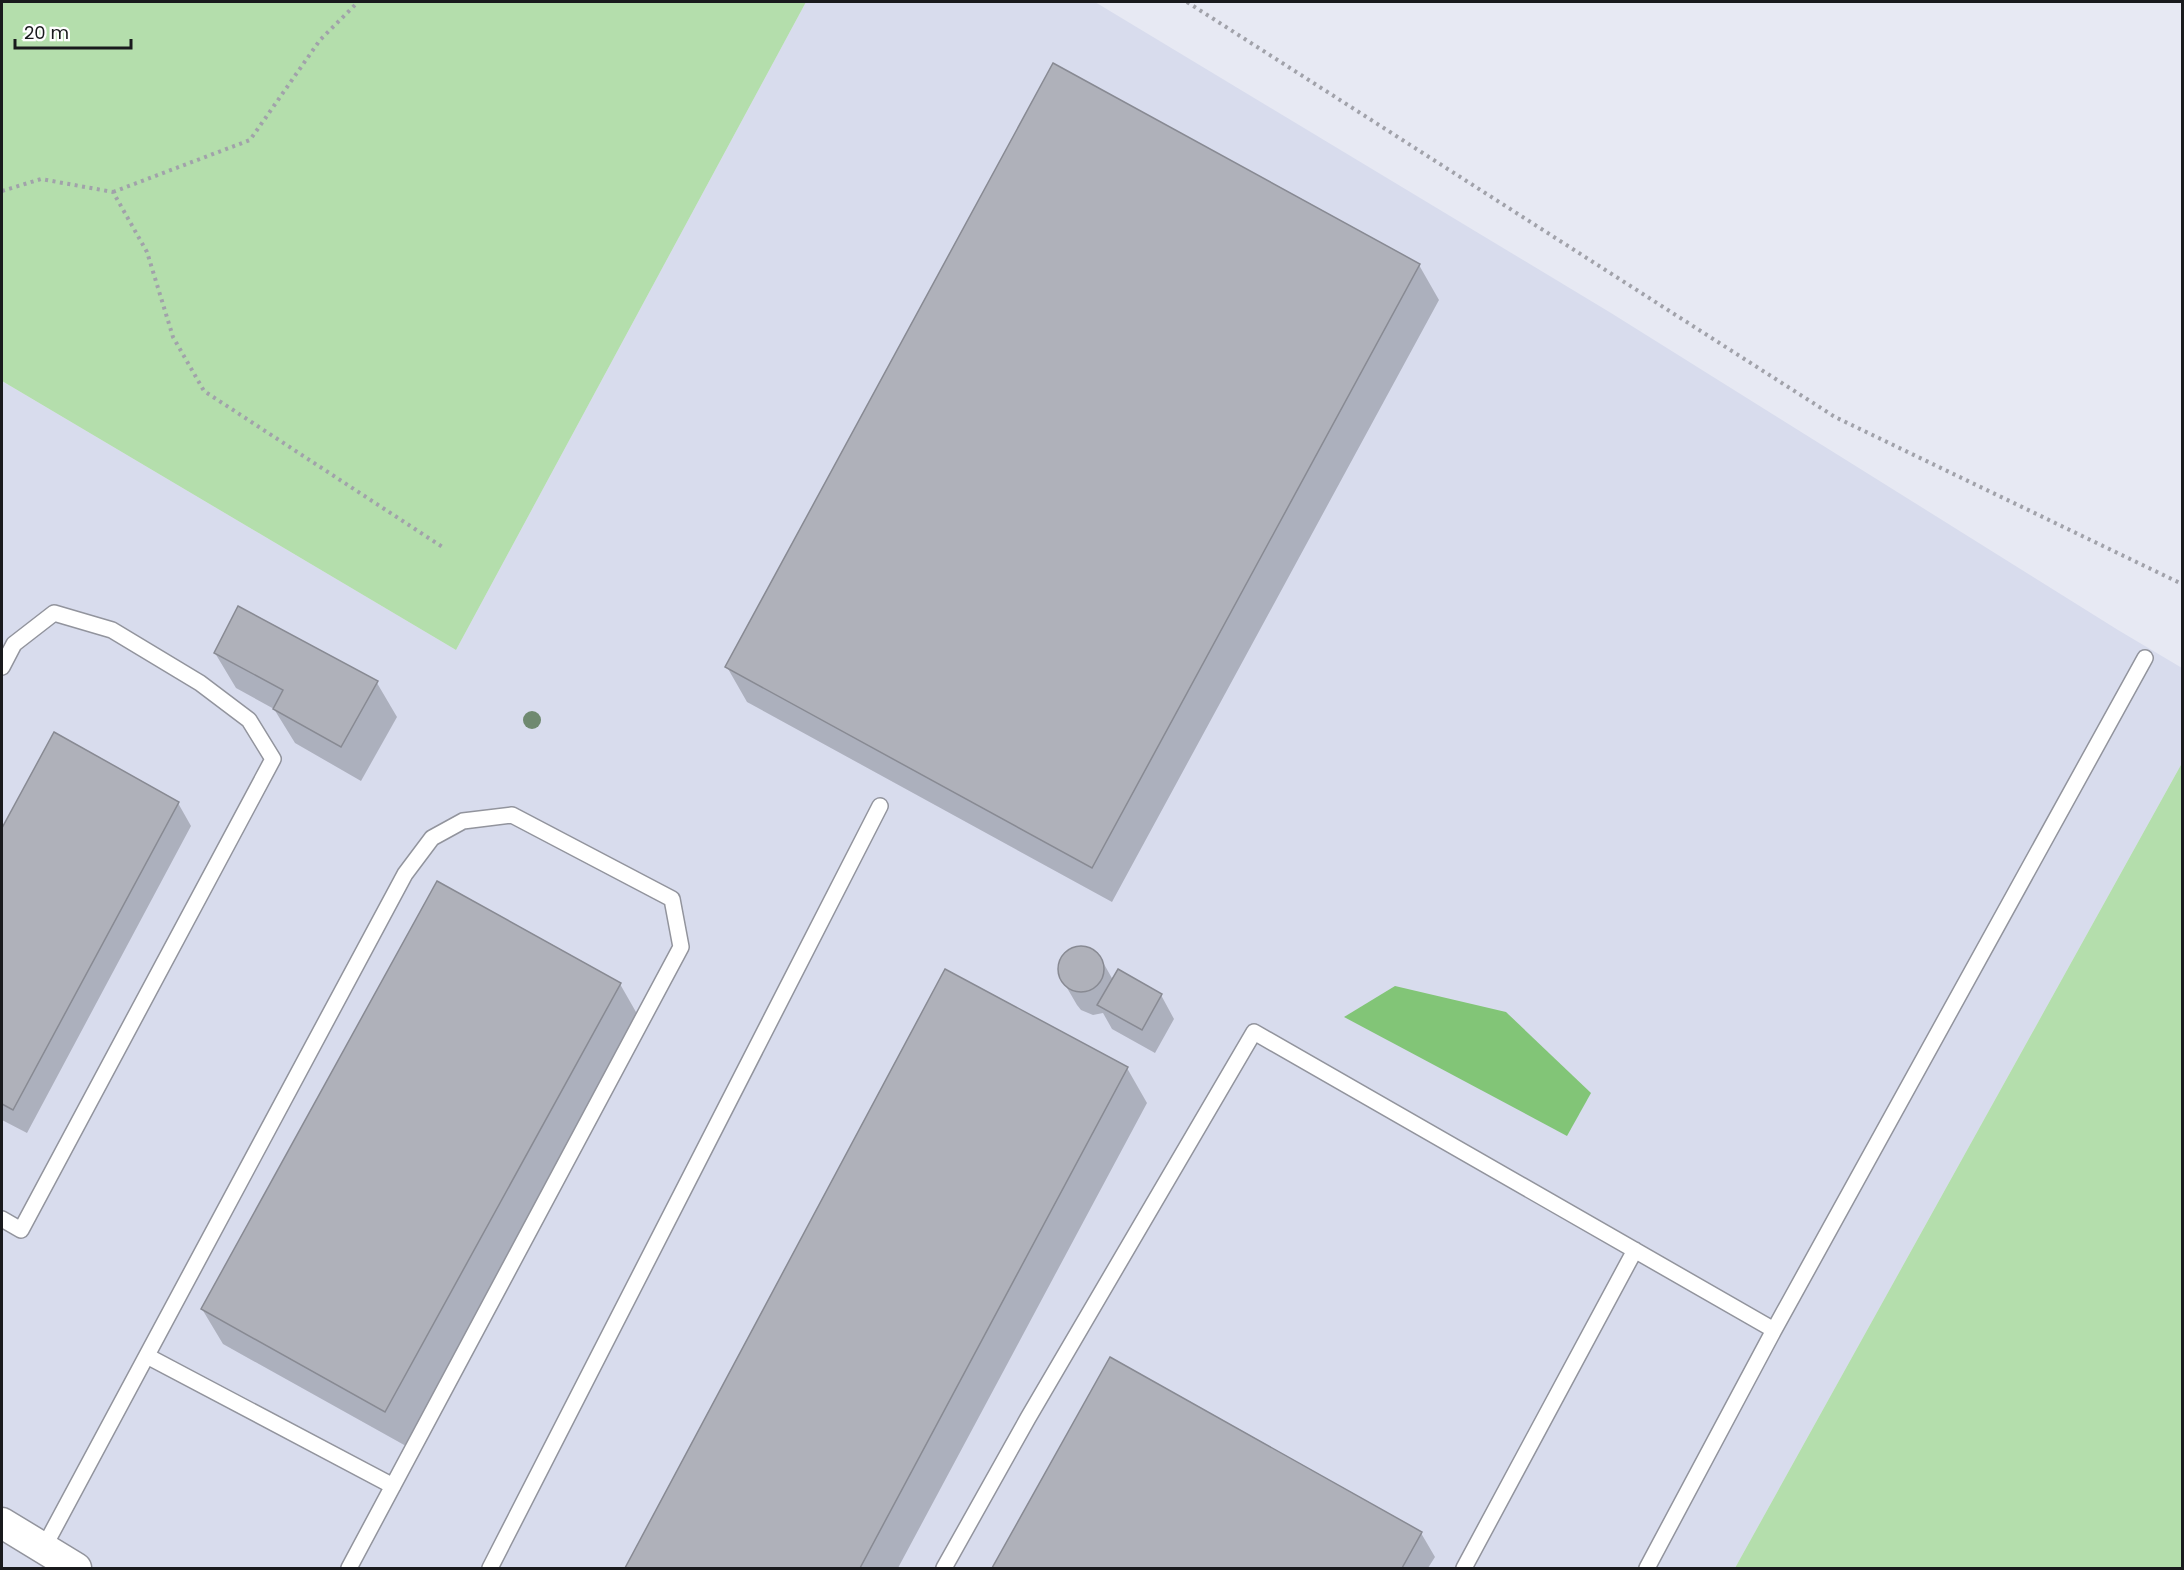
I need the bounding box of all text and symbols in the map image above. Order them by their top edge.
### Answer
scale bar [15,12,130,50]
text: 20 m [24,20,69,45]

